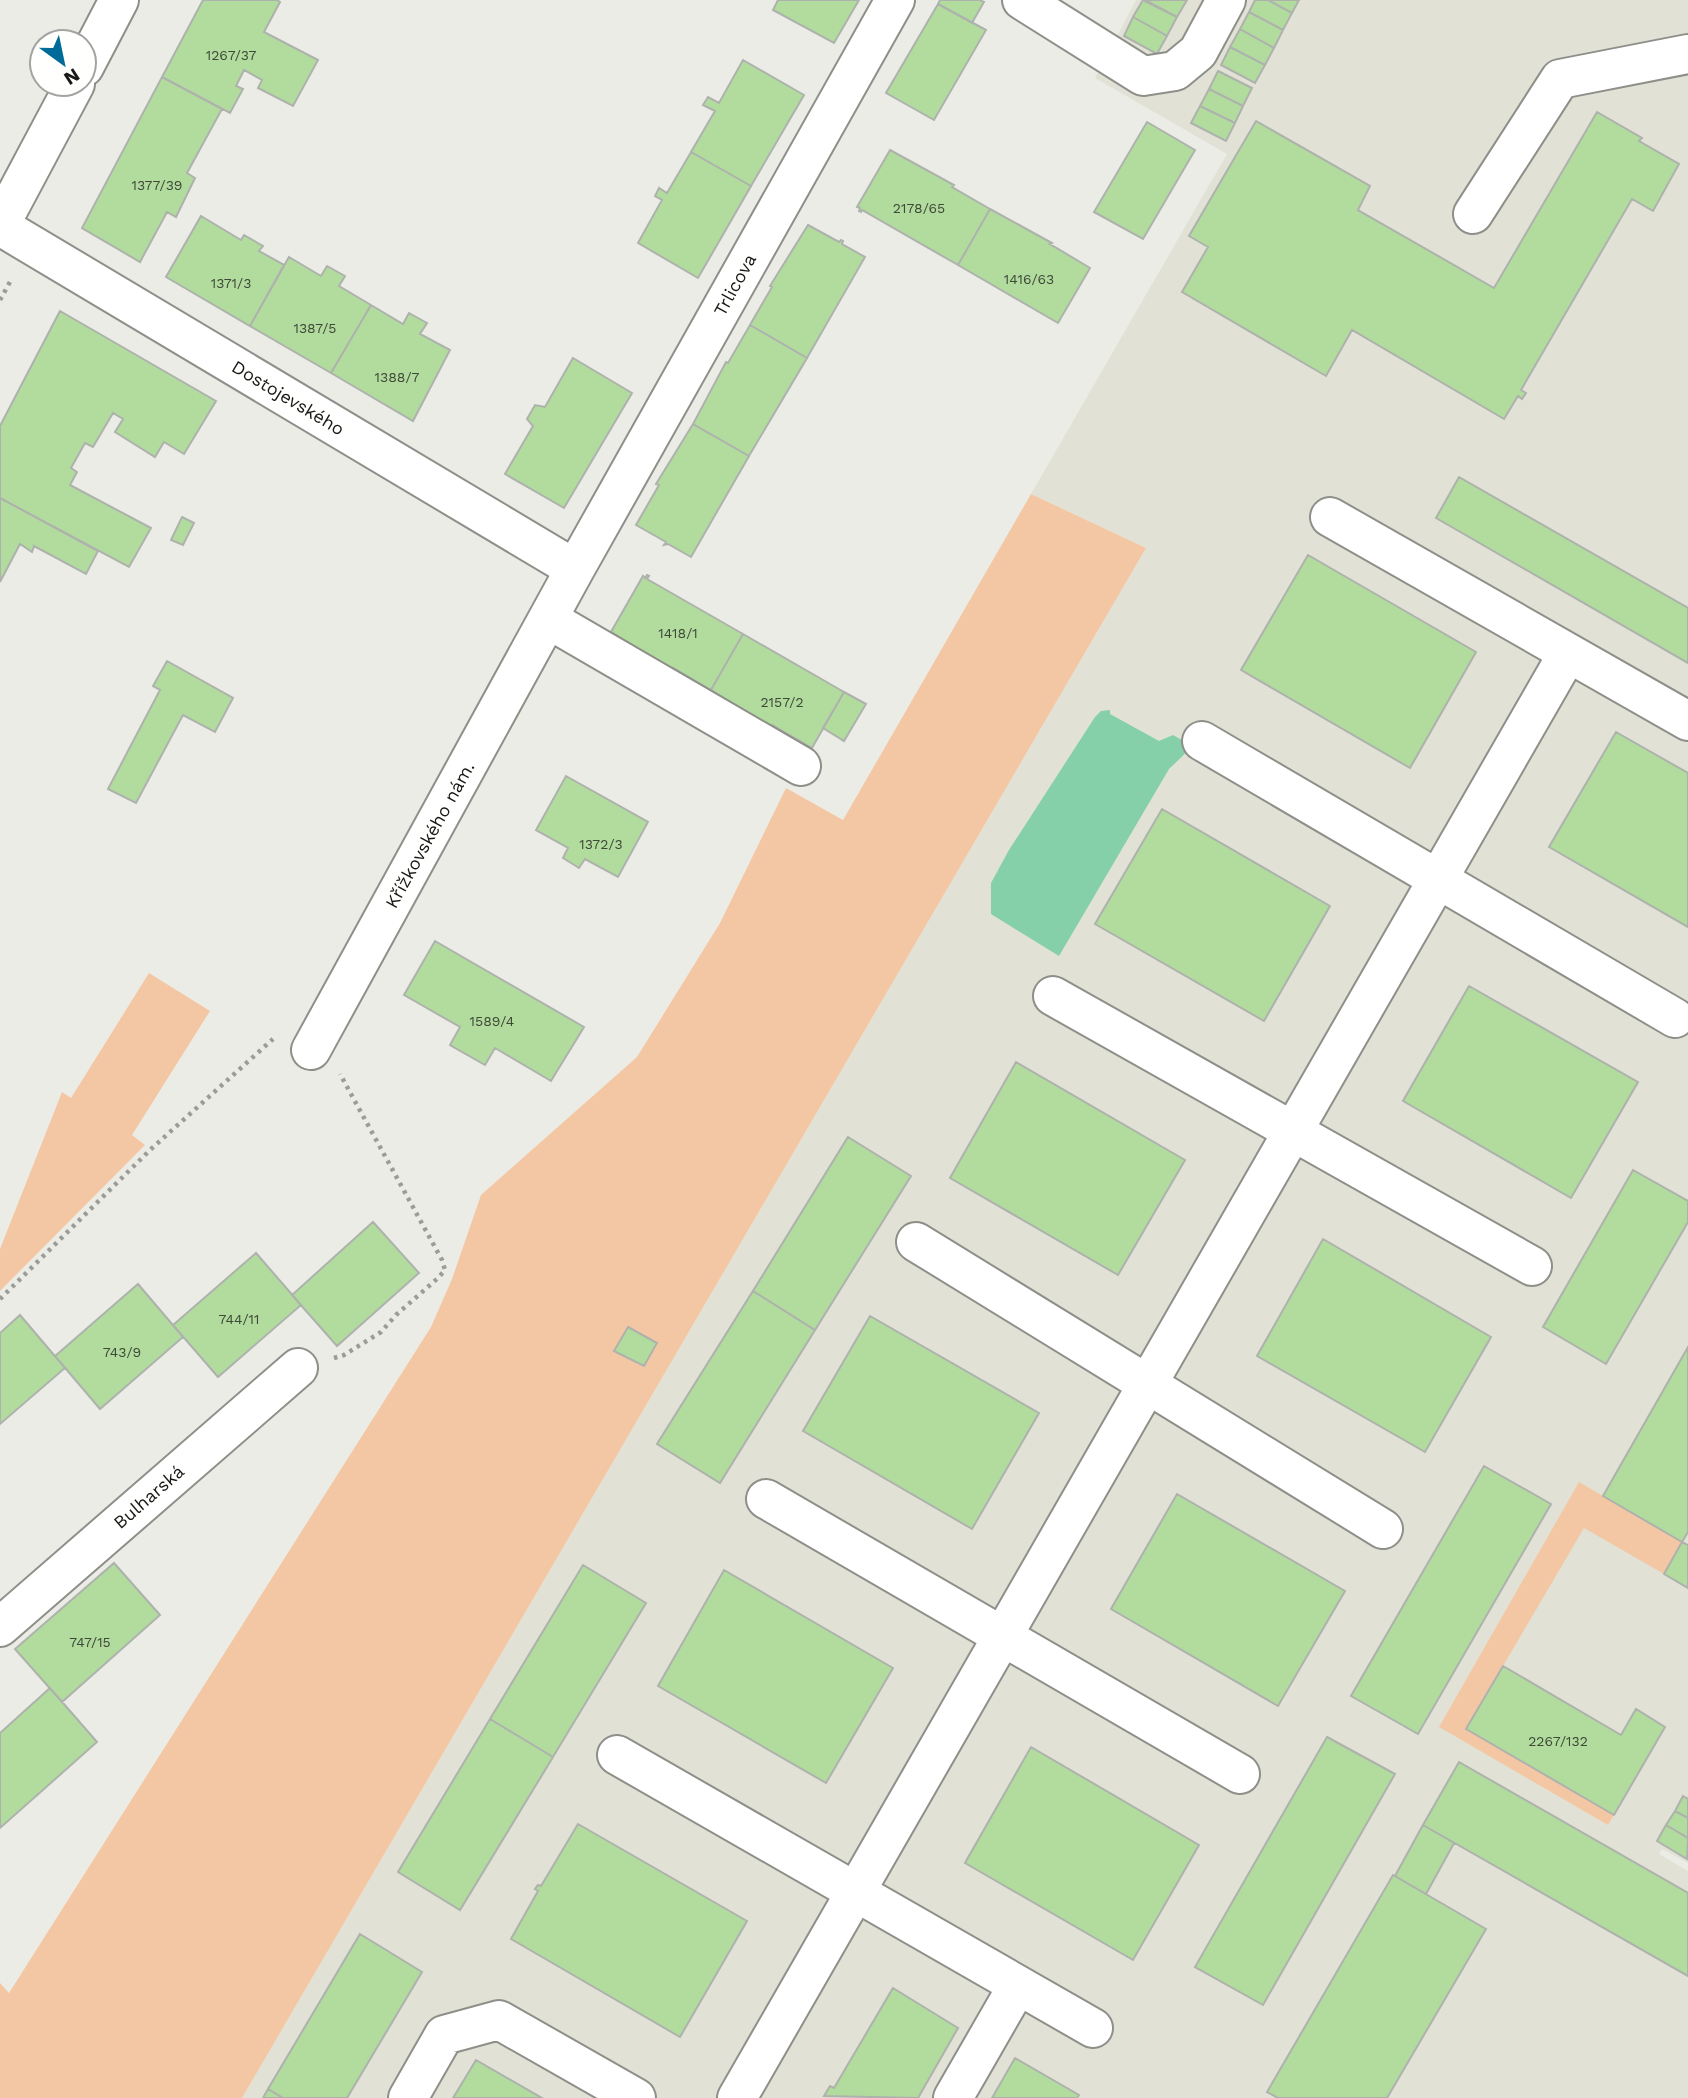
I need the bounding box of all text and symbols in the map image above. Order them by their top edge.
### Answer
north arrow [28,28,98,98]
house number: 1267/37 [206,47,256,63]
text: N [60,63,84,90]
house number: 1377/39 [132,177,182,193]
house number: 2178/65 [893,200,945,216]
street label: Trlicova [709,250,760,319]
house number: 1416/63 [1004,271,1054,287]
house number: 1371/3 [211,275,251,291]
house number: 1387/5 [293,320,337,336]
street label: Dostojevského [228,356,348,439]
house number: 1388/7 [375,369,420,385]
house number: 1418/1 [658,625,698,641]
house number: 2157/2 [760,694,804,710]
street label: Křížkovského nám. [381,758,479,912]
house number: 1372/3 [579,836,623,852]
house number: 1589/4 [470,1013,514,1029]
house number: 744/11 [218,1311,260,1327]
house number: 743/9 [103,1344,141,1360]
street label: Bulharská [109,1460,188,1533]
house number: 747/15 [69,1634,111,1650]
house number: 2267/132 [1528,1733,1588,1749]

